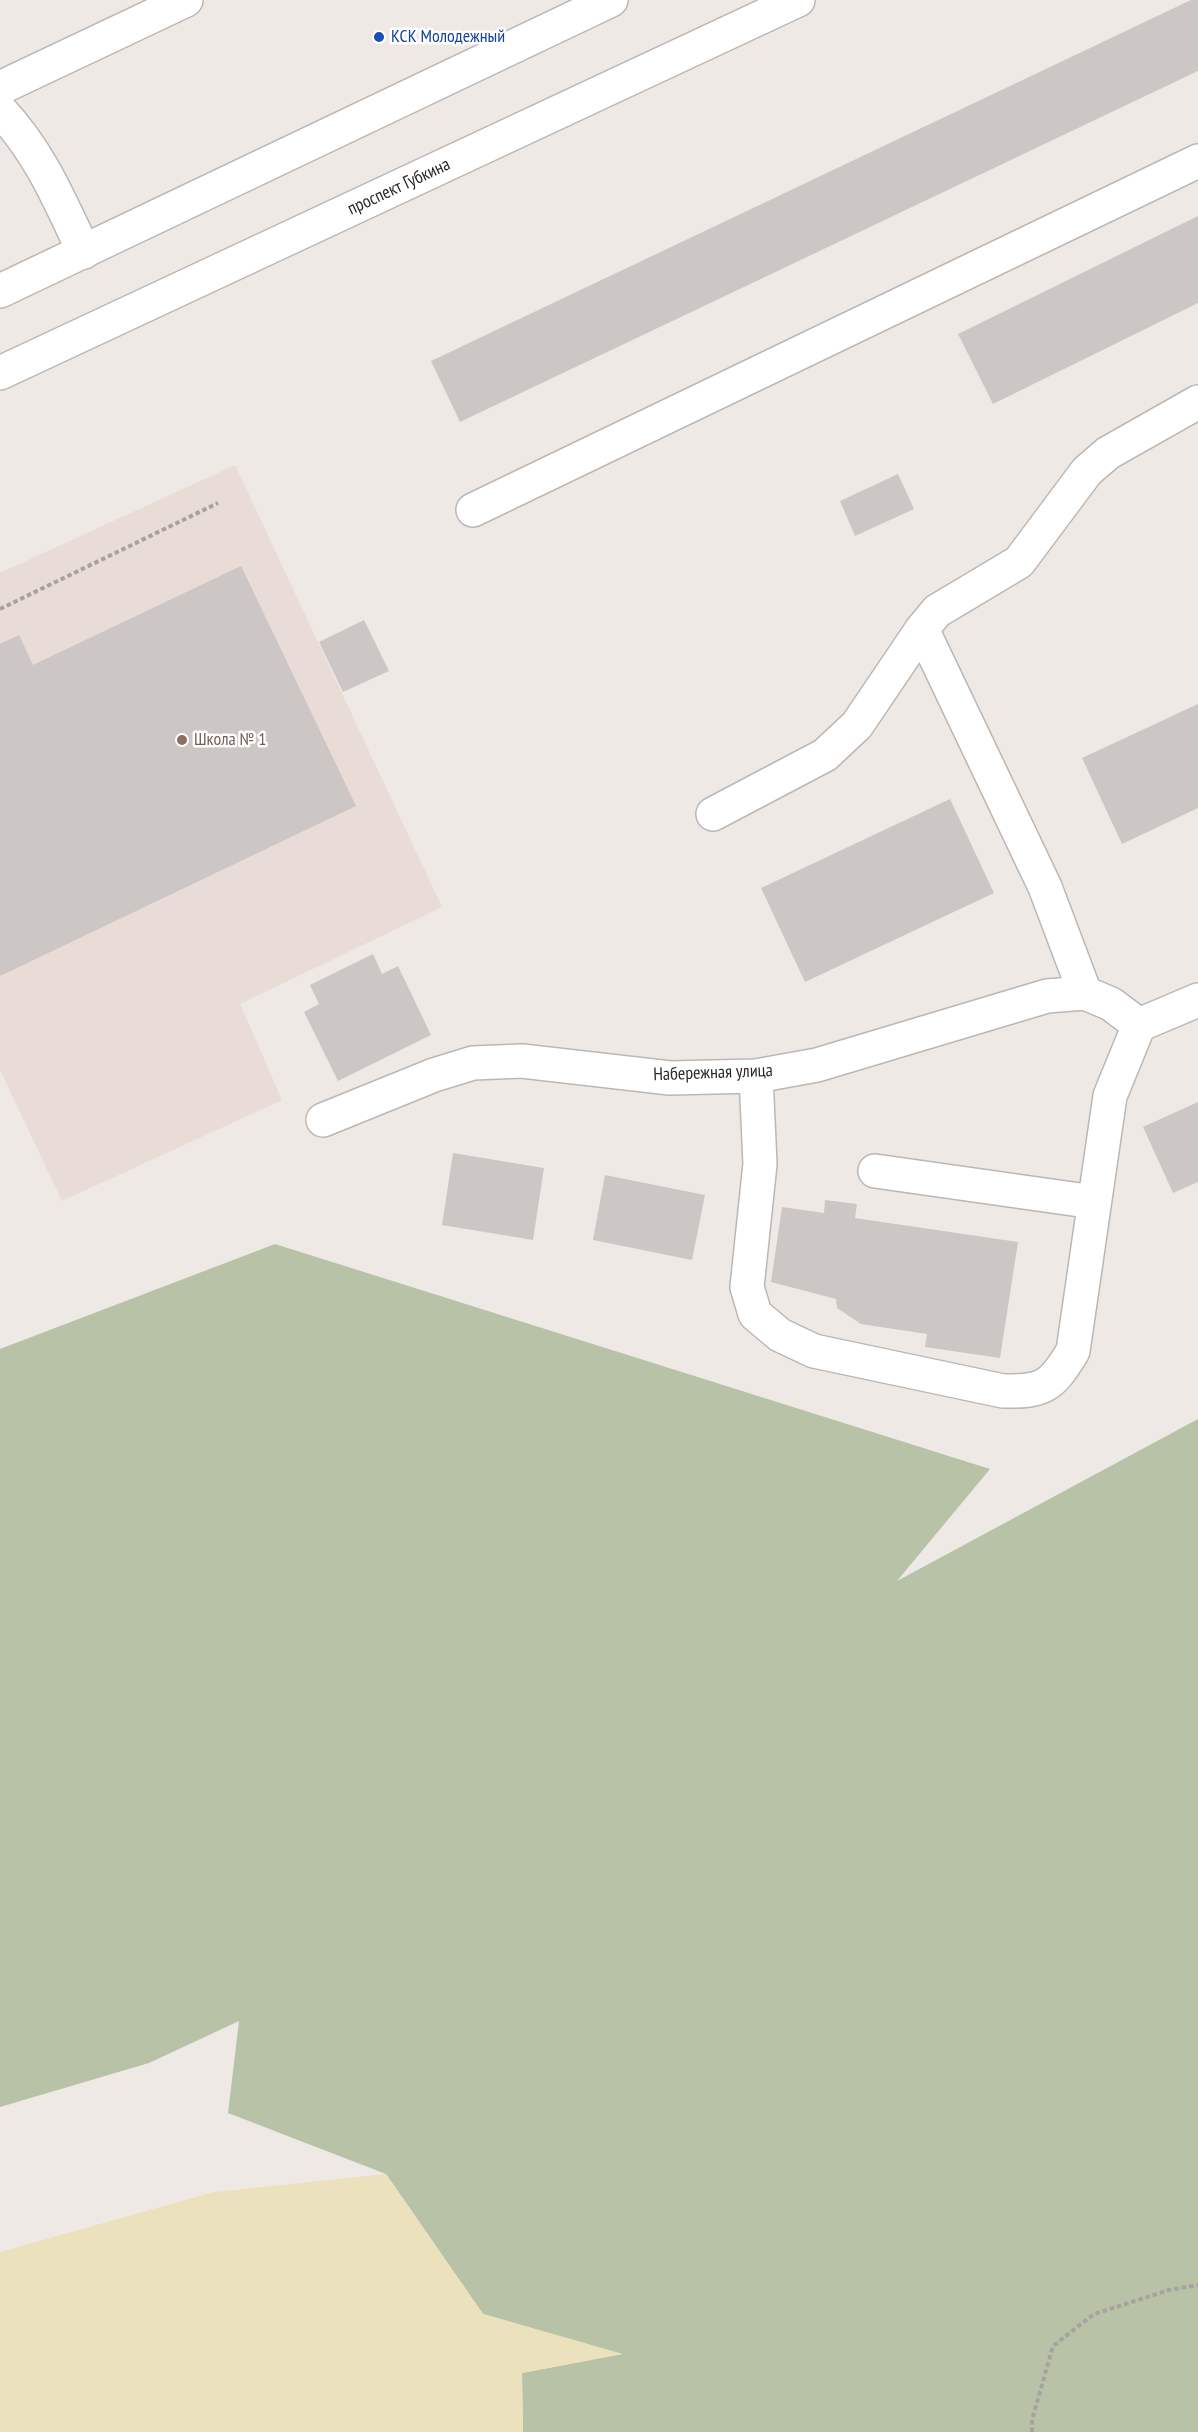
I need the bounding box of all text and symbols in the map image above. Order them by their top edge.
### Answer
place label: КСК Молодежный [391,26,505,48]
marker: КСК Молодежный [372,30,386,44]
street label: проспект Губкина [344,154,454,220]
place label: Школа № 1 [194,729,266,751]
marker: Школа № 1 [175,733,189,747]
street label: Набережная улица [653,1060,773,1086]

